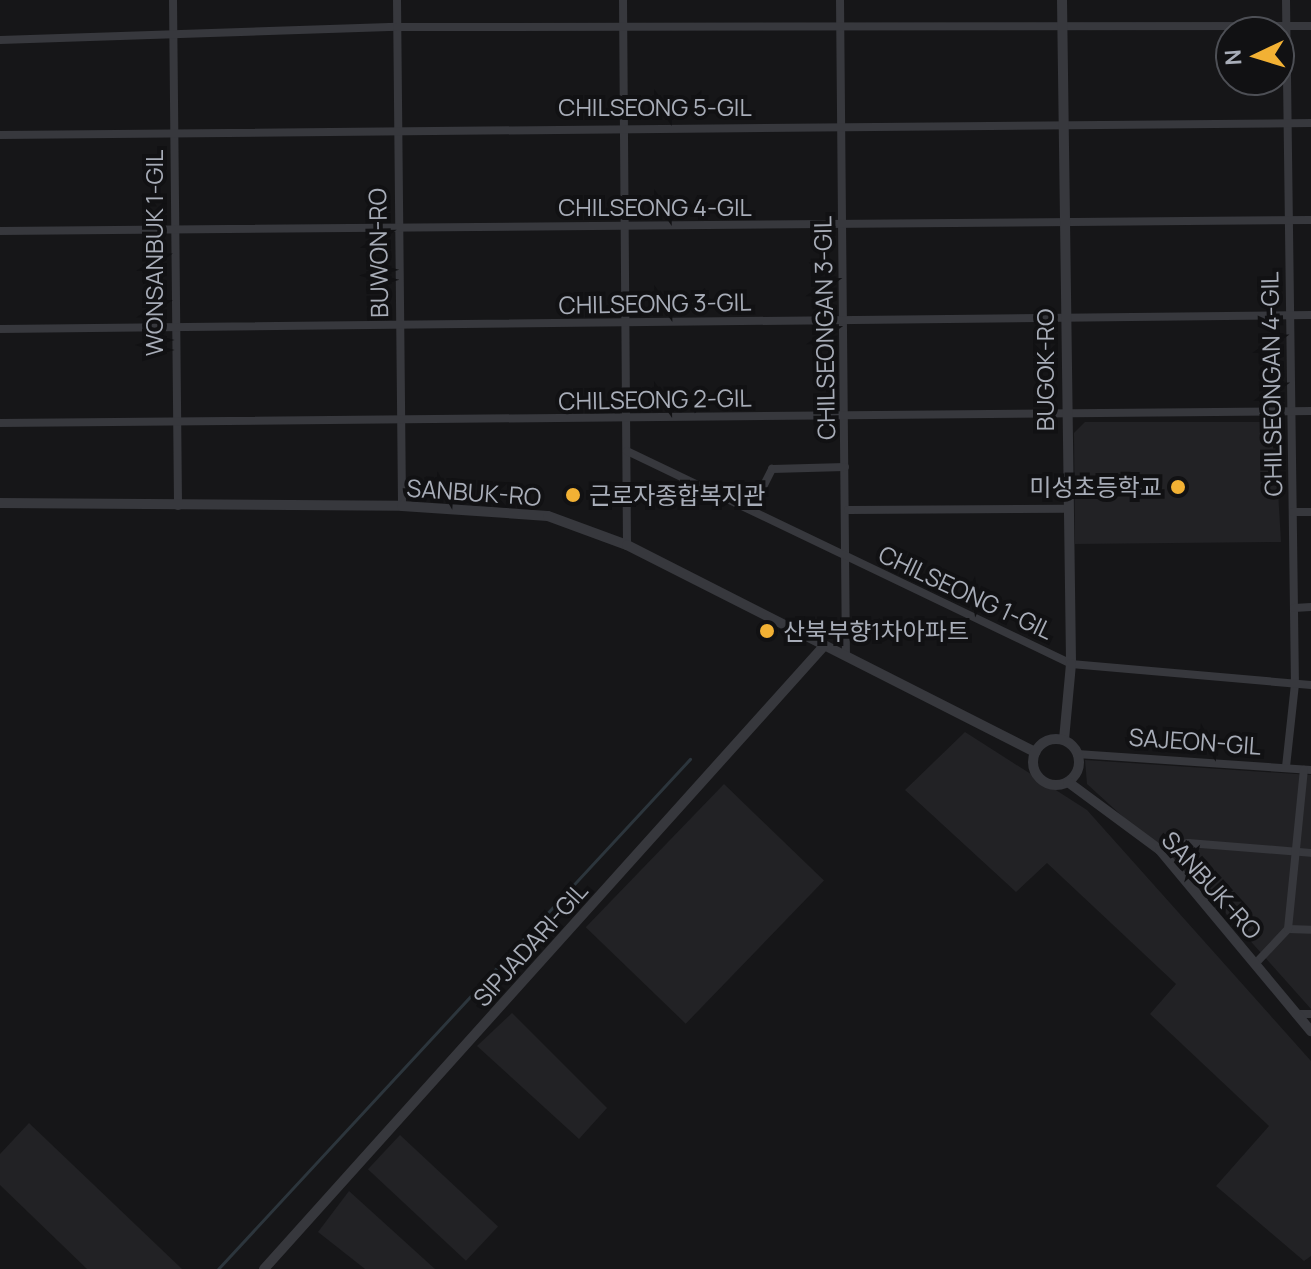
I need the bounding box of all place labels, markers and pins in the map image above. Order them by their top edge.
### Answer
place label: 미성초등학교 [1030,473,1162,501]
marker: 미성초등학교 [1169,478,1187,496]
place label: 근로자종합복지관 [589,481,766,509]
marker: 근로자종합복지관 [564,486,582,504]
place label: 산북부향1차아파트 [783,617,969,645]
marker: 산북부향1차아파트 [758,622,776,640]

